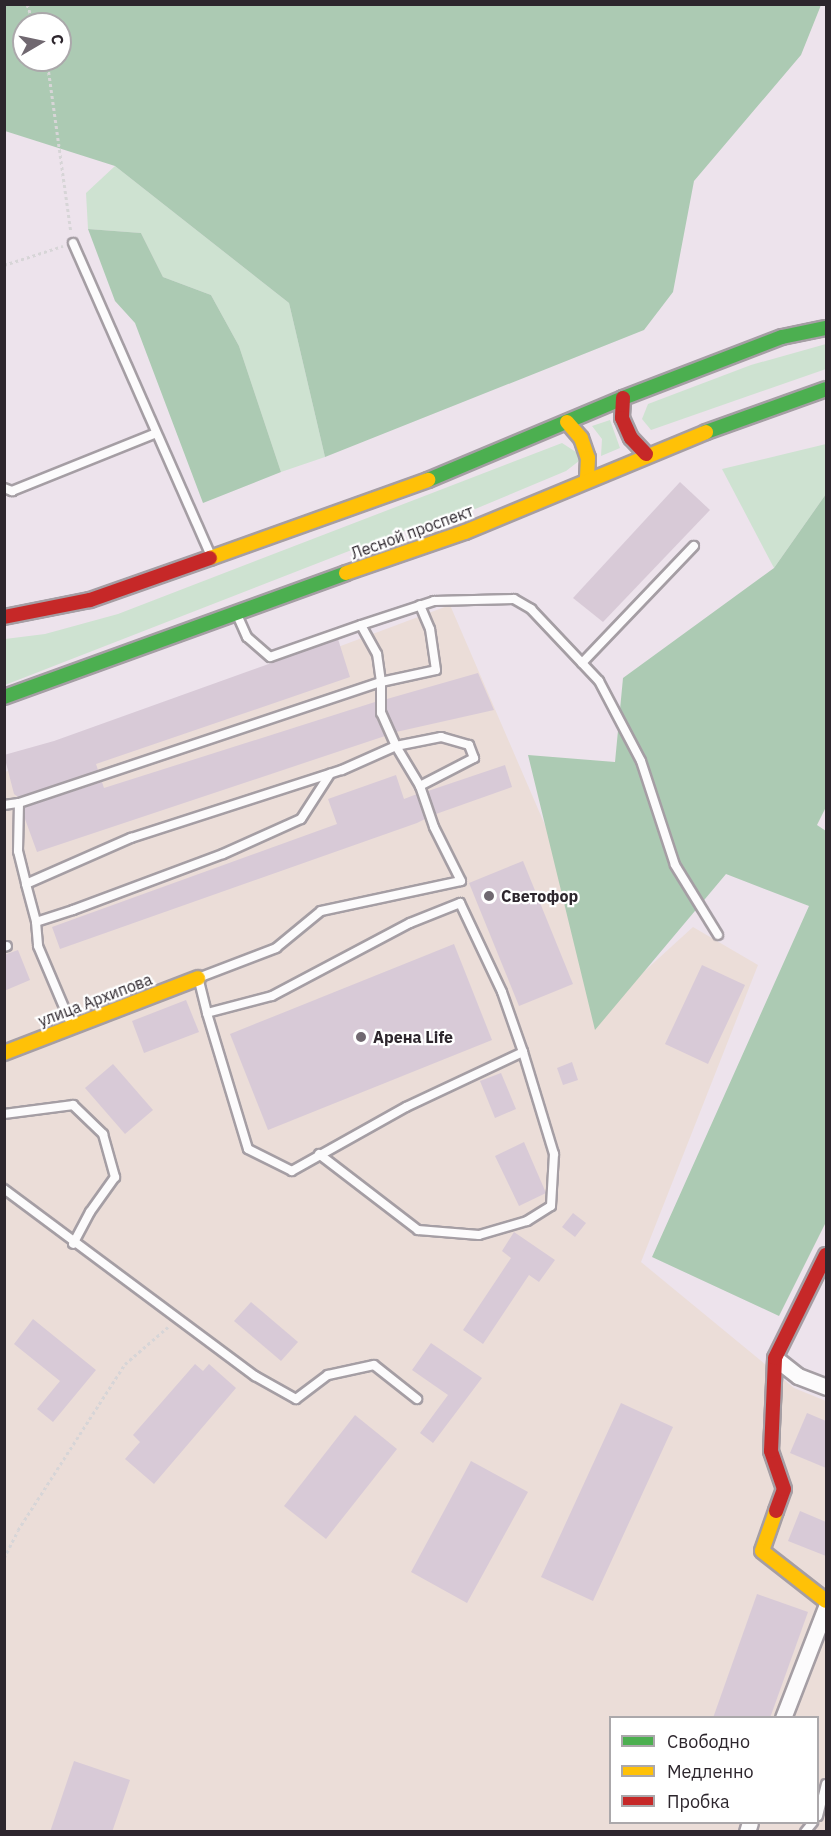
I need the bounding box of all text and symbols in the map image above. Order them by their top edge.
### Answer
north arrow [12,12,72,72]
text: С [47,33,68,46]
street label: Лесной проспект [348,501,476,563]
place label: Светофор [501,886,578,906]
marker: Светофор [482,889,496,903]
street label: улица Архипова [35,969,155,1031]
place label: Арена Life [373,1027,453,1047]
marker: Арена Life [354,1030,368,1044]
legend [609,1716,819,1824]
text: Свободно [667,1730,750,1753]
text: Медленно [667,1760,754,1783]
text: Пробка [667,1790,730,1813]

